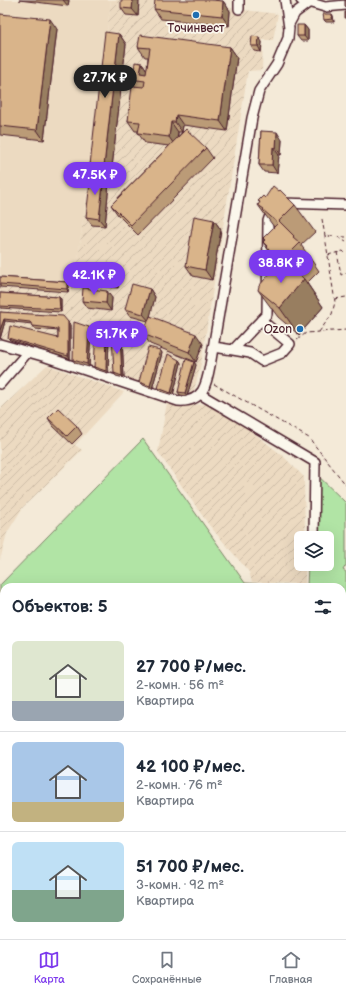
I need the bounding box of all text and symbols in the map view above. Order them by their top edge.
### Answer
marker: Точинвест [191,10,201,20]
place label: Точинвест [167,21,225,36]
pin: 27.7K ₽ [68,65,142,99]
text: 27.7K ₽ [83,70,127,86]
pin: 47.5K ₽ [58,162,132,196]
text: 47.5K ₽ [72,167,118,183]
pin: 38.8K ₽ [244,250,318,284]
text: 38.8K ₽ [258,255,304,271]
pin: 42.1K ₽ [57,262,131,296]
text: 42.1K ₽ [72,267,116,283]
pin: 51.7K ₽ [80,321,154,355]
place label: Ozon [264,322,292,337]
marker: Ozon [295,324,305,334]
text: 51.7K ₽ [96,326,138,342]
map controls [294,531,334,571]
button: layers [294,531,334,571]
icon: filters [312,596,334,618]
text: Объектов: 5 [12,597,108,617]
icon: home [44,657,92,705]
text: 27 700 ₽/мес. [136,657,246,677]
text: 2-комн. · 56 m² [136,677,224,693]
text: Квартира [136,693,194,709]
text: 42 100 ₽/мес. [136,757,245,777]
icon: home [44,758,92,806]
text: 2-комн. · 76 m² [136,777,223,793]
text: Квартира [136,793,194,809]
text: 51 700 ₽/мес. [136,857,244,877]
icon: home [44,858,92,906]
text: 3-комн. · 92 m² [136,877,224,893]
text: Квартира [136,893,194,909]
tab: Карта [34,949,65,986]
tab: Сохранённые [132,949,202,986]
tab: Главная [269,949,312,986]

